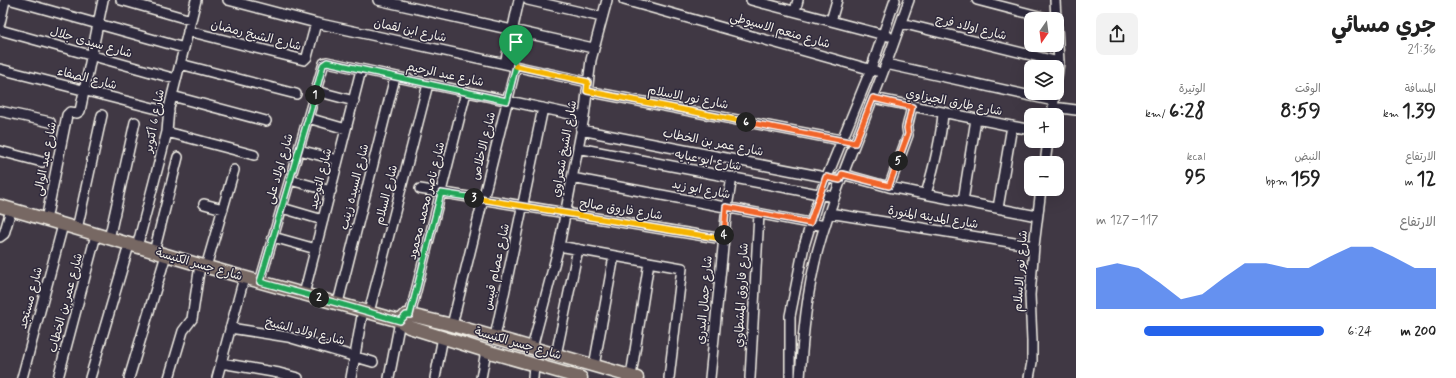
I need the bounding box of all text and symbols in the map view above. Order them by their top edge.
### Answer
street label: شارع منعم الاسيوطي [728,9,832,55]
street label: شارع اولاد فرج [934,11,1008,45]
north arrow [1024,12,1064,52]
map controls [1024,12,1064,196]
text: جري مسائي [1331,12,1436,40]
button: share [1096,13,1138,55]
street label: شارع ابن لقمان [372,15,448,47]
street label: شارع الشيخ رمضان [209,17,303,55]
street label: شارع سيدى جلال [48,24,134,62]
pin [499,25,533,66]
icon: arrive [505,31,527,53]
text: 21:36 [1408,41,1436,58]
street label: شارع عبد الرحيم [405,59,485,91]
button: layers [1024,60,1064,100]
street label: شارع الصفاء [55,64,119,94]
street label: شارع نور الاسلام [646,82,730,114]
text: الوتيرة [1179,82,1205,96]
text: الوقت [1295,82,1321,96]
text: المسافة [1405,82,1436,96]
pin: 1 [305,85,325,105]
street label: شارع طارق الجيزاوي [904,86,1004,120]
street label: شارع 6 أكتوبر [141,88,169,155]
text: 1 [313,88,317,102]
text: 6:28 [1169,98,1205,125]
text: 8:59 [1280,98,1321,125]
text: 1.39 [1402,98,1436,125]
street label: شارع الشيخ شعراوي [549,99,581,199]
text: /km [1145,107,1169,121]
text: km [1383,107,1402,121]
button: + [1024,108,1064,148]
street label: شارع الاخلاص [468,110,500,182]
pin: 6 [736,112,756,132]
text: 6 [743,115,749,129]
street label: شارع عبد الوالى [31,121,61,197]
street label: شارع عمر بن الخطاب [661,125,765,161]
street label: شارع اولاد على [262,132,298,206]
street label: شارع ناصر محمد محمود [405,140,449,262]
street label: شارع السيده زينب [337,142,373,232]
street label: شارع التوحيد [306,147,336,211]
street label: شارع ابو عبايه [673,147,743,175]
text: kcal [1187,150,1205,164]
text: النبض [1294,150,1321,164]
text: الارتفاع [1405,150,1436,164]
pin: 5 [888,151,908,171]
text: 5 [895,154,901,168]
button: − [1024,156,1064,196]
street label: شارع السلام [372,163,402,227]
text: 95 [1185,164,1205,191]
text: 159 [1291,166,1321,193]
text: 12 [1417,166,1436,193]
text: bpm [1265,175,1291,189]
text: m [1405,175,1417,189]
street label: شارع ابو زيد [670,176,732,204]
pin: 3 [464,188,484,208]
text: 3 [472,191,476,205]
street label: شارع فاروق صالح [578,196,664,224]
street label: شارع المدينه المنورة [887,203,979,233]
text: 117–127 m [1096,212,1158,229]
text: الارتفاع [1400,214,1436,231]
street label: شارع عصام قبيس [480,222,514,312]
pin: 4 [714,225,734,245]
text: 4 [721,228,727,242]
street label: شارع نور الاسلام [1010,230,1032,312]
street label: شارع فاروق المشطاوي [731,242,753,348]
street label: شارع جسر الكنيسة [154,245,244,285]
street label: شارع عمر بن الخطاب [45,252,87,354]
street label: شارع جمال البدري [693,255,717,345]
street label: شارع مستجد [15,265,47,331]
pin: 2 [309,288,329,308]
text: 2 [316,291,322,305]
street label: شارع اولاد الشيخ [264,314,346,350]
text: 6:24 [1348,323,1372,340]
text: 200 m [1401,323,1436,340]
street label: شارع جسر الكنيسة [473,324,563,364]

